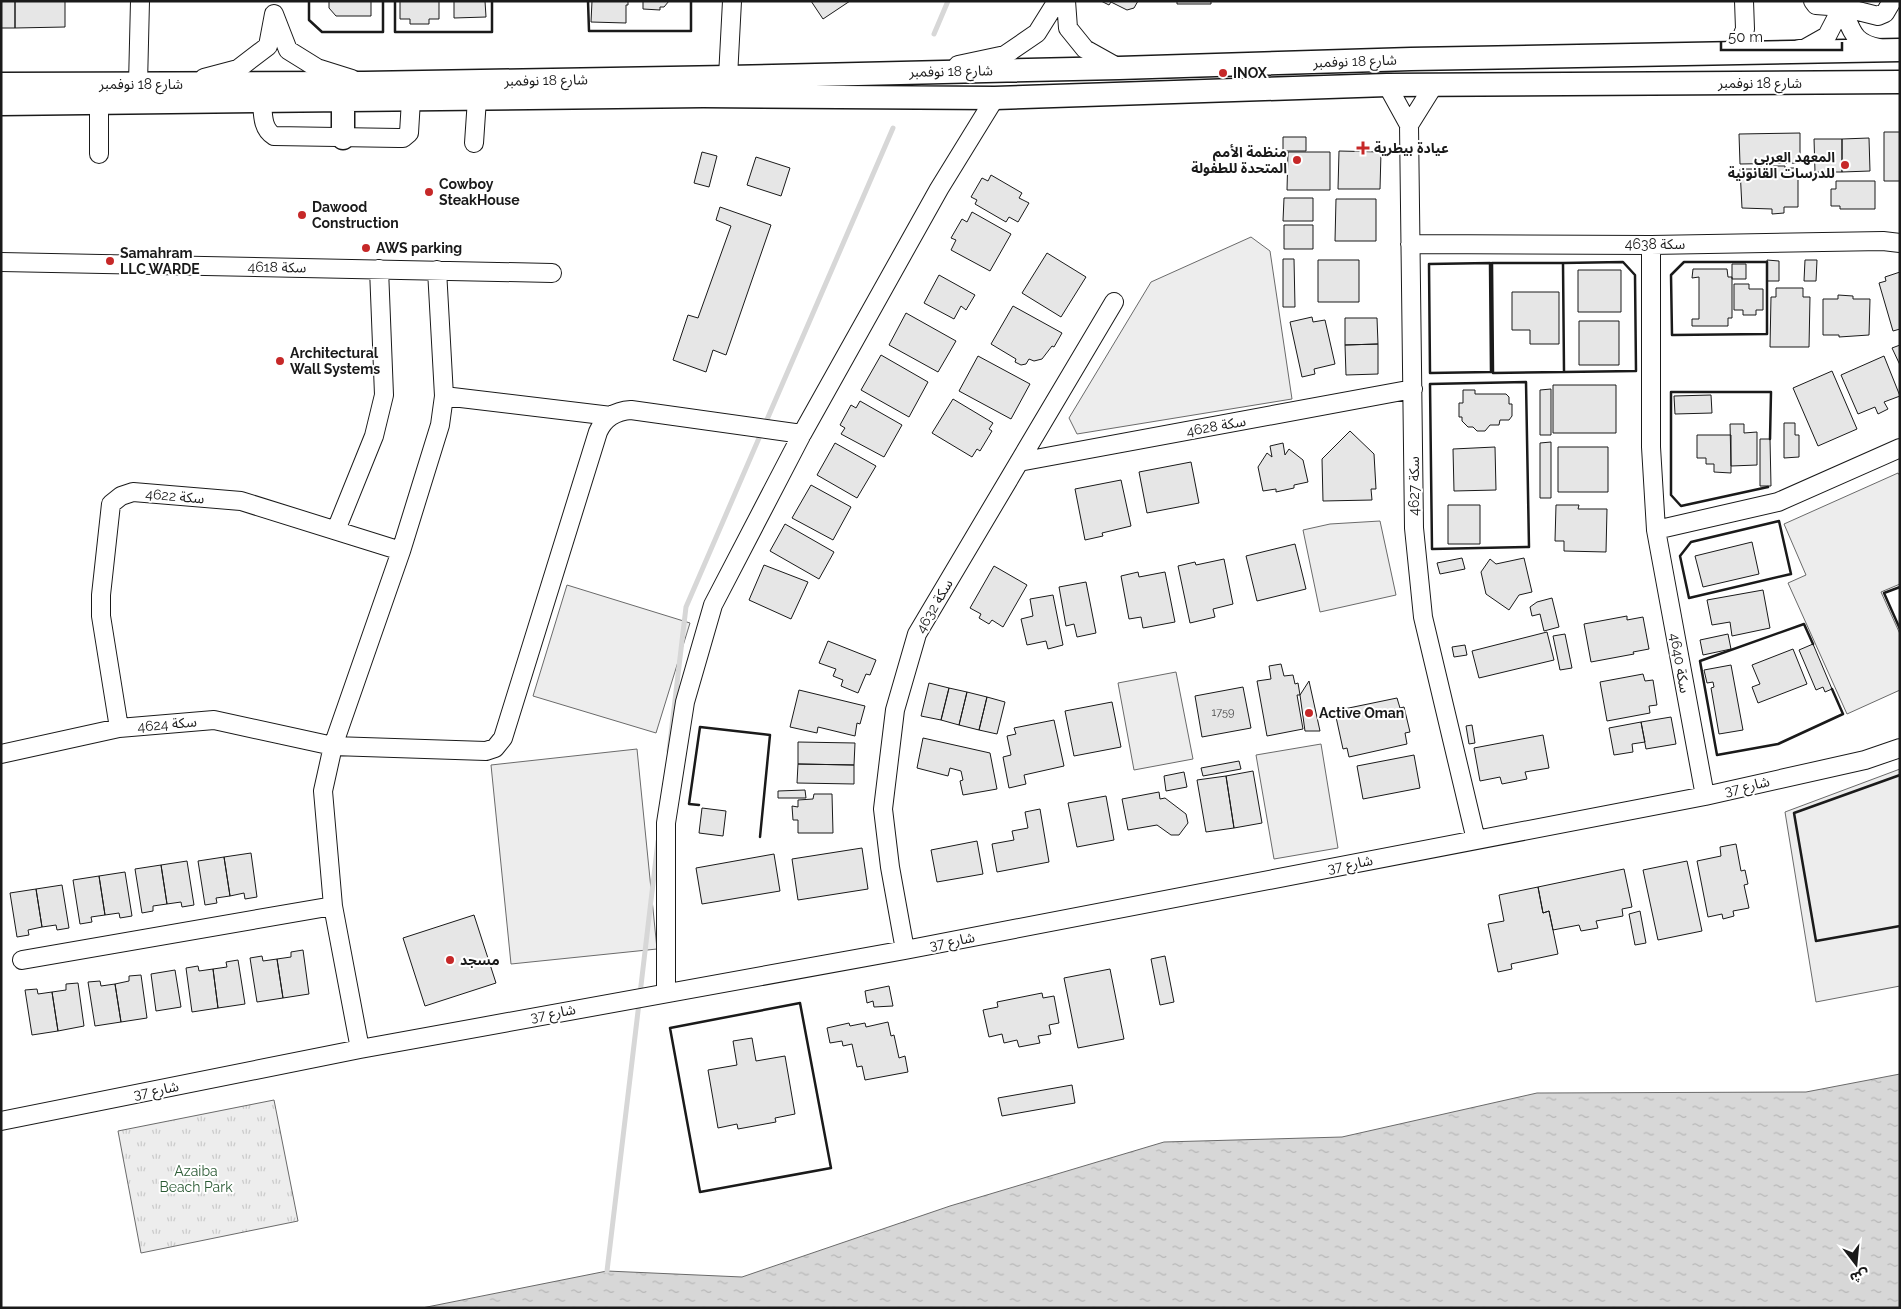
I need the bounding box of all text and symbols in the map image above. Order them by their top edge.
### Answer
scale bar [1721,20,1842,52]
text: 50 m [1728,28,1763,46]
street label: شارع 18 نوفمبر [1312,52,1397,73]
street label: شارع 18 نوفمبر [908,62,993,83]
place label: INOX [1233,65,1268,81]
marker: INOX [1217,67,1229,79]
street label: شارع 18 نوفمبر [503,71,588,92]
street label: شارع 18 نوفمبر [1717,75,1802,94]
street label: شارع 18 نوفمبر [98,76,183,95]
place label: عيادة بيطرية [1374,140,1449,157]
marker: عيادة بيطرية [1356,141,1370,155]
place label: منظمة الأمم المتحدة للطفولة [1191,144,1287,176]
place label: المعهد العربي للدرسات القانونية [1728,149,1835,182]
marker: منظمة الأمم المتحدة للطفولة [1291,154,1303,166]
marker: المعهد العربي للدرسات القانونية [1839,159,1851,171]
place label: Cowboy SteakHouse [439,176,520,208]
marker: Cowboy SteakHouse [423,186,435,198]
place label: Dawood Construction [312,199,399,231]
marker: Dawood Construction [296,209,308,221]
street label: سكة 4638 [1625,236,1685,252]
place label: AWS parking [376,240,462,256]
marker: AWS parking [360,242,372,254]
place label: Samahram LLC WARDE [120,245,200,277]
marker: Samahram LLC WARDE [104,255,116,267]
street label: سكة 4618 [247,258,307,276]
place label: Architectural Wall Systems [290,345,380,377]
marker: Architectural Wall Systems [274,355,286,367]
street label: سكة 4628 [1185,413,1247,439]
street label: سكة 4627 [1406,456,1422,516]
street label: سكة 4622 [145,485,205,507]
street label: سكة 4632 [912,576,956,636]
street label: سكة 4640 [1667,632,1693,694]
place label: Active Oman [1319,705,1404,721]
house number: 1759 [1212,706,1234,719]
marker: Active Oman [1303,707,1315,719]
street label: سكة 4624 [137,713,197,735]
street label: شارع 37 [1723,773,1772,802]
street label: شارع 37 [1326,852,1375,879]
street label: شارع 37 [928,929,977,956]
place label: مسجد [460,952,500,968]
marker: مسجد [444,954,456,966]
street label: شارع 37 [529,1001,577,1028]
street label: شارع 37 [132,1078,181,1105]
park label: Azaiba Beach Park [159,1163,233,1195]
north arrow [1831,1239,1881,1289]
text: ش [1848,1266,1871,1287]

